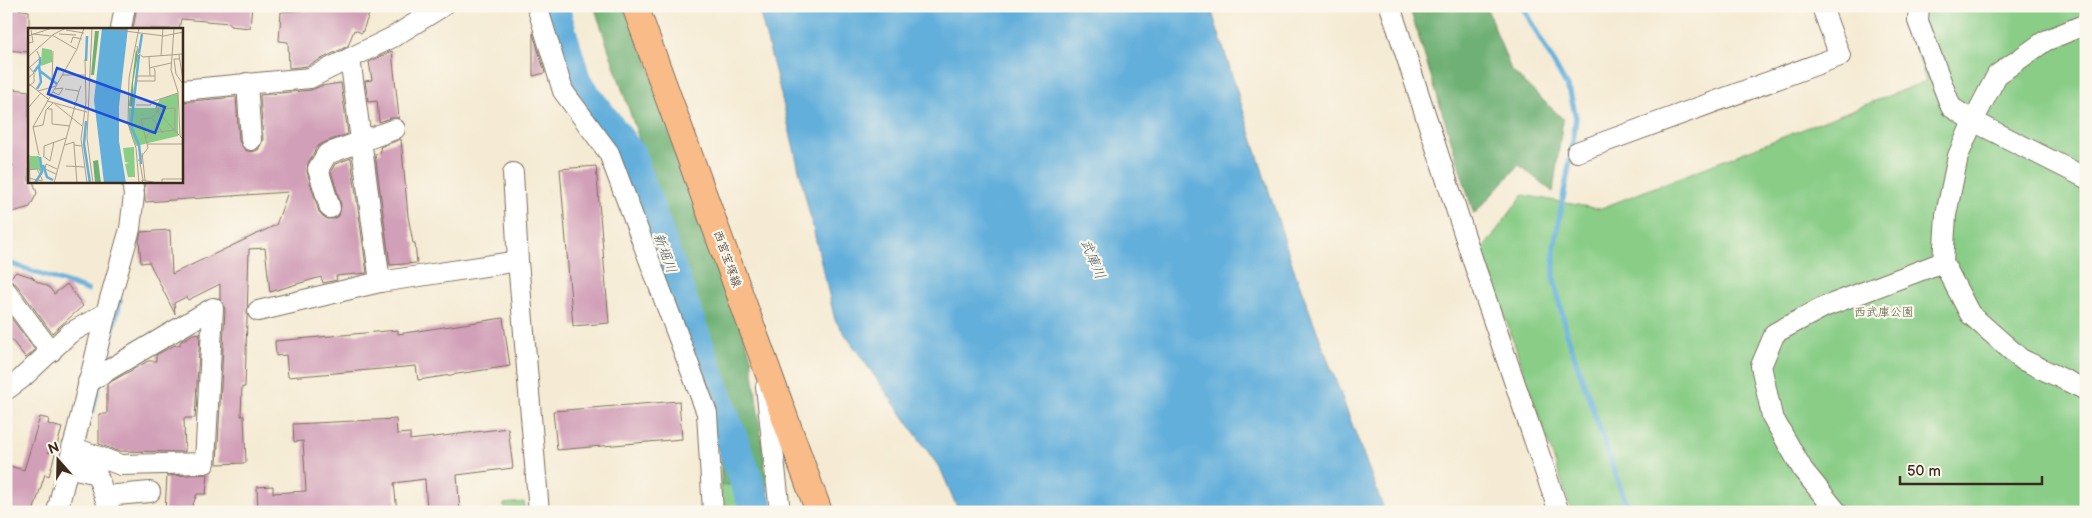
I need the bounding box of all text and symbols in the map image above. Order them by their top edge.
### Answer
inset map [28,28,182,182]
street label: 西宮宝塚線 [710,228,744,290]
water label: 新堀川 [650,230,680,276]
water label: 武庫川 [1077,236,1109,282]
park label: 西武庫公園 [1854,305,1914,320]
north arrow [32,436,82,486]
text: N [46,438,62,458]
scale bar [1900,453,2042,485]
text: 50 m [1907,462,1941,481]

